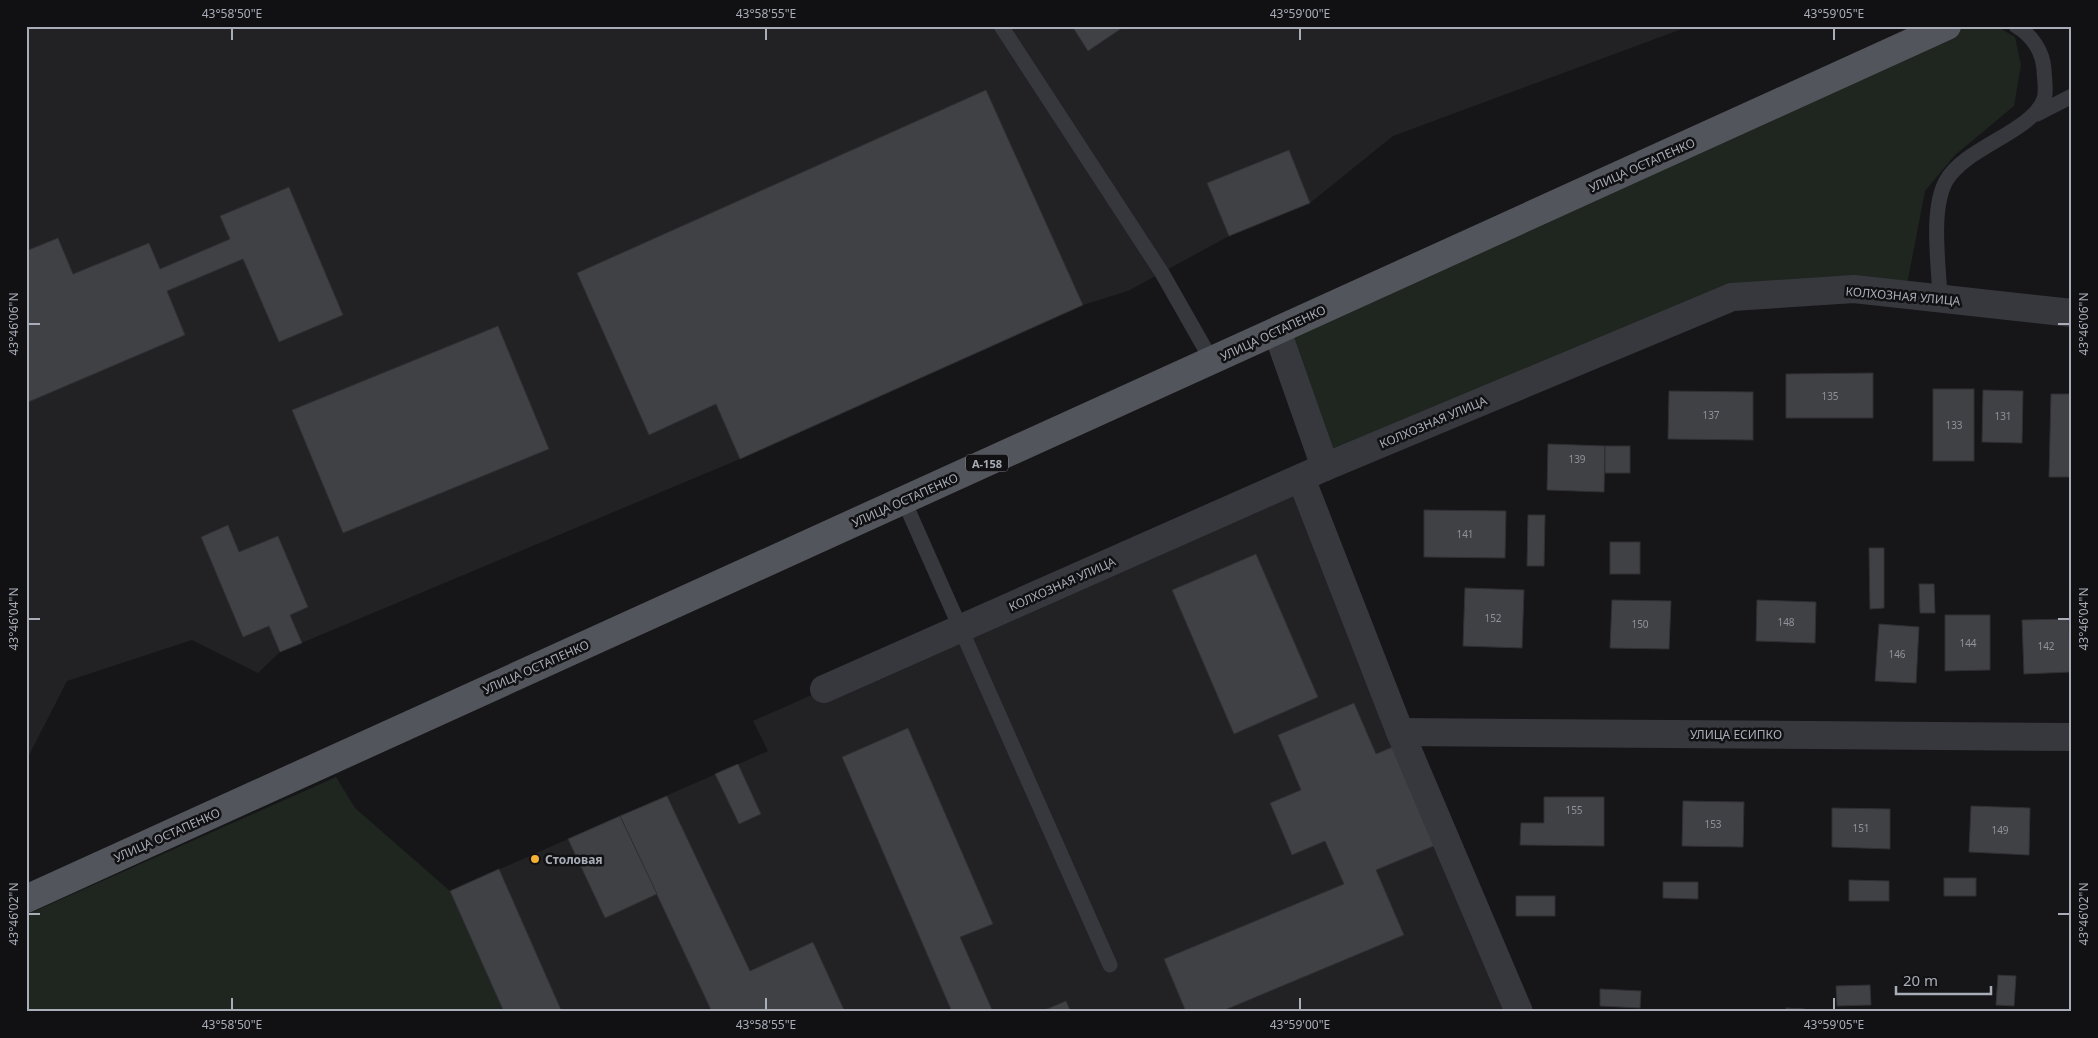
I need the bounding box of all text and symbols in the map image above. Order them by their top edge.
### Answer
text: 43°58'50"E [202,5,262,22]
text: 43°58'55"E [736,5,796,22]
text: 43°59'00"E [1270,5,1330,22]
text: 43°59'05"E [1804,5,1864,22]
street label: УЛИЦА ОСТАПЕНКО [1586,134,1698,196]
street label: КОЛХОЗНАЯ УЛИЦА [1845,283,1961,310]
text: 43°46'06"N [5,292,22,356]
text: 43°46'06"N [2075,292,2092,356]
street label: УЛИЦА ОСТАПЕНКО [1218,301,1328,365]
house number: 135 [1821,389,1839,403]
street label: КОЛХОЗНАЯ УЛИЦА [1377,392,1490,452]
house number: 137 [1702,408,1720,422]
house number: 131 [1994,409,2012,423]
house number: 133 [1945,418,1963,432]
house number: 139 [1568,452,1586,466]
road number: А-158 [966,454,1008,472]
street label: УЛИЦА ОСТАПЕНКО [849,469,961,531]
house number: 141 [1456,527,1474,541]
street label: КОЛХОЗНАЯ УЛИЦА [1006,553,1118,615]
text: 43°46'04"N [5,587,22,651]
text: 43°46'04"N [2075,587,2092,651]
house number: 152 [1484,611,1502,625]
house number: 148 [1777,615,1795,629]
house number: 150 [1631,617,1649,631]
street label: УЛИЦА ОСТАПЕНКО [480,636,592,698]
house number: 144 [1959,636,1977,650]
house number: 142 [2037,639,2055,653]
house number: 146 [1888,647,1906,661]
street label: УЛИЦА ЕСИПКО [1690,726,1782,743]
house number: 155 [1565,803,1583,817]
street label: УЛИЦА ОСТАПЕНКО [111,804,223,866]
house number: 153 [1704,817,1722,831]
house number: 151 [1852,821,1870,835]
house number: 149 [1991,823,2009,837]
place label: Столовая [545,851,603,868]
marker: Столовая [529,853,541,865]
text: 43°46'02"N [5,882,22,946]
text: 43°46'02"N [2075,882,2092,946]
scale bar [1896,963,1990,995]
text: 20 m [1903,970,1938,990]
text: 43°58'50"E [202,1016,262,1033]
text: 43°58'55"E [736,1016,796,1033]
text: 43°59'00"E [1270,1016,1330,1033]
text: 43°59'05"E [1804,1016,1864,1033]

